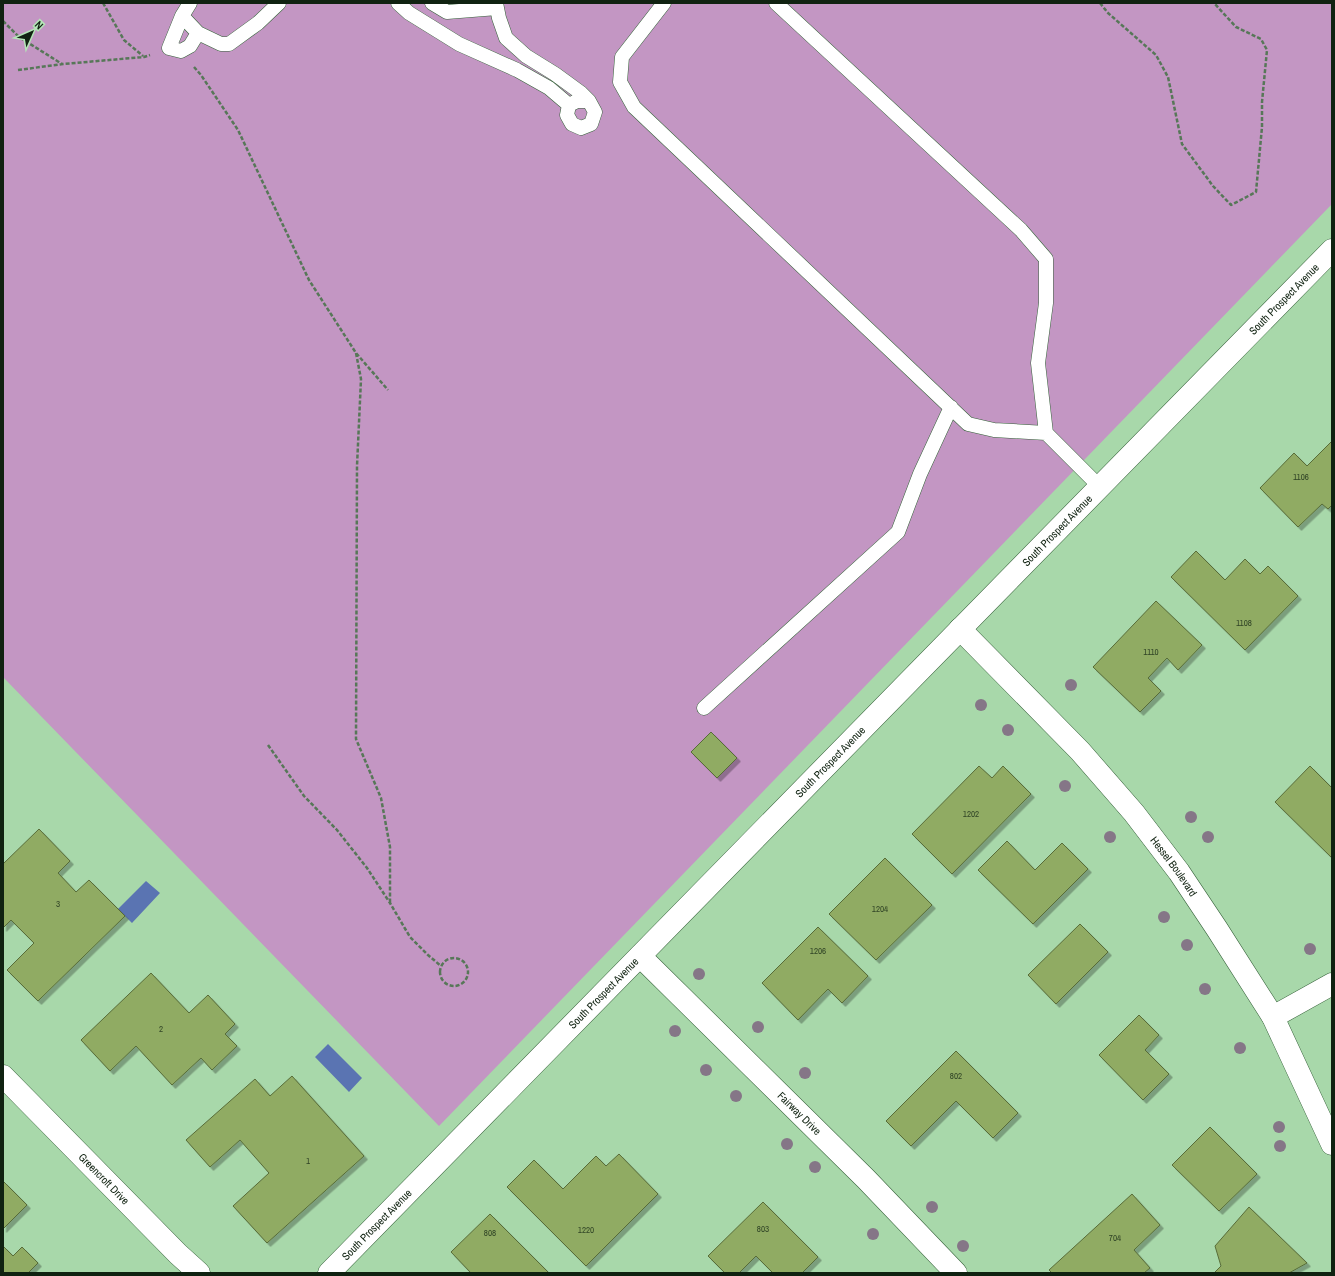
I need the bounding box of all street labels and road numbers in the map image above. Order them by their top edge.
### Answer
street label: South Prospect Avenue [1246,260,1322,338]
street label: South Prospect Avenue [1019,492,1095,569]
street label: South Prospect Avenue [792,723,868,800]
street label: Hessel Boulevard [1147,834,1200,899]
street label: South Prospect Avenue [565,954,641,1032]
street label: Fairway Drive [775,1089,824,1138]
street label: Greencroft Drive [76,1150,132,1207]
street label: South Prospect Avenue [339,1186,415,1263]

